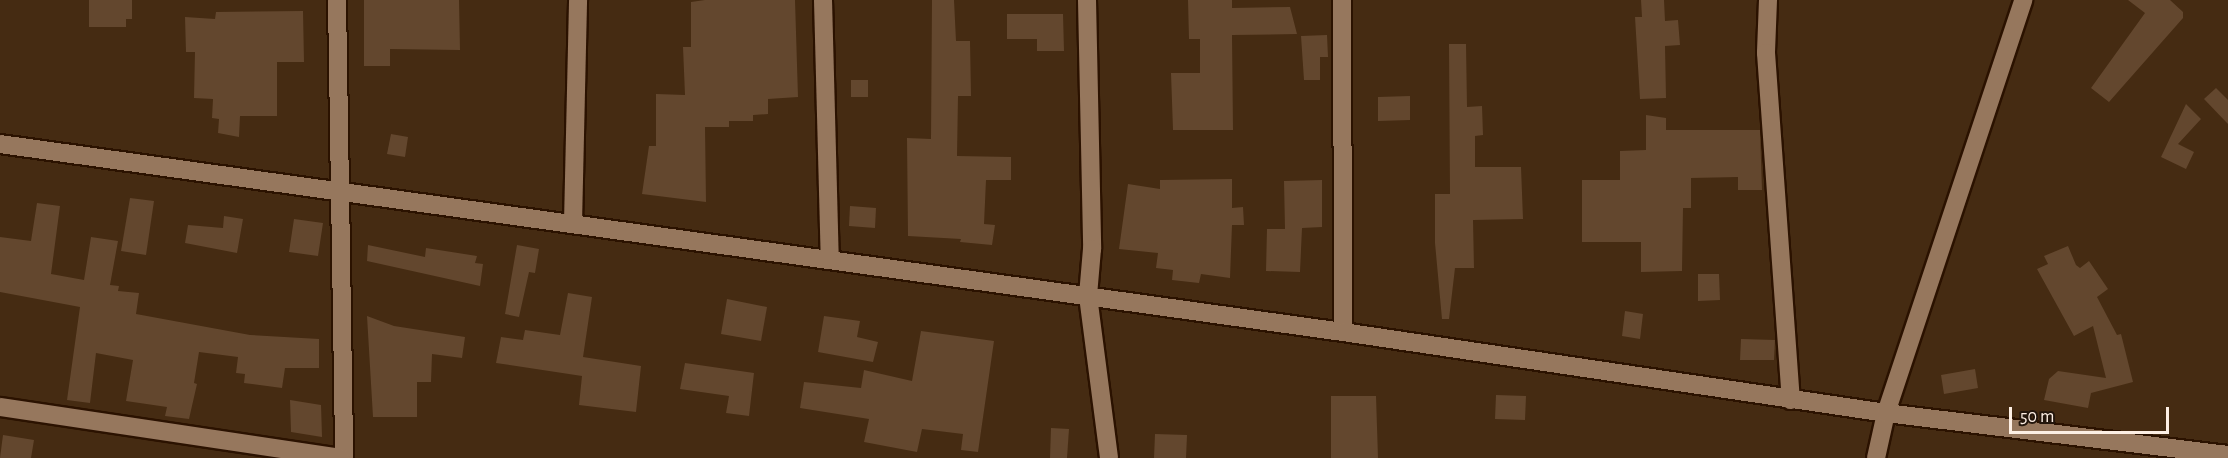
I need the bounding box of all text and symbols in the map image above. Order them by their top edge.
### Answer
scale bar [2012,395,2172,433]
text: 50 m [2020,408,2054,426]

